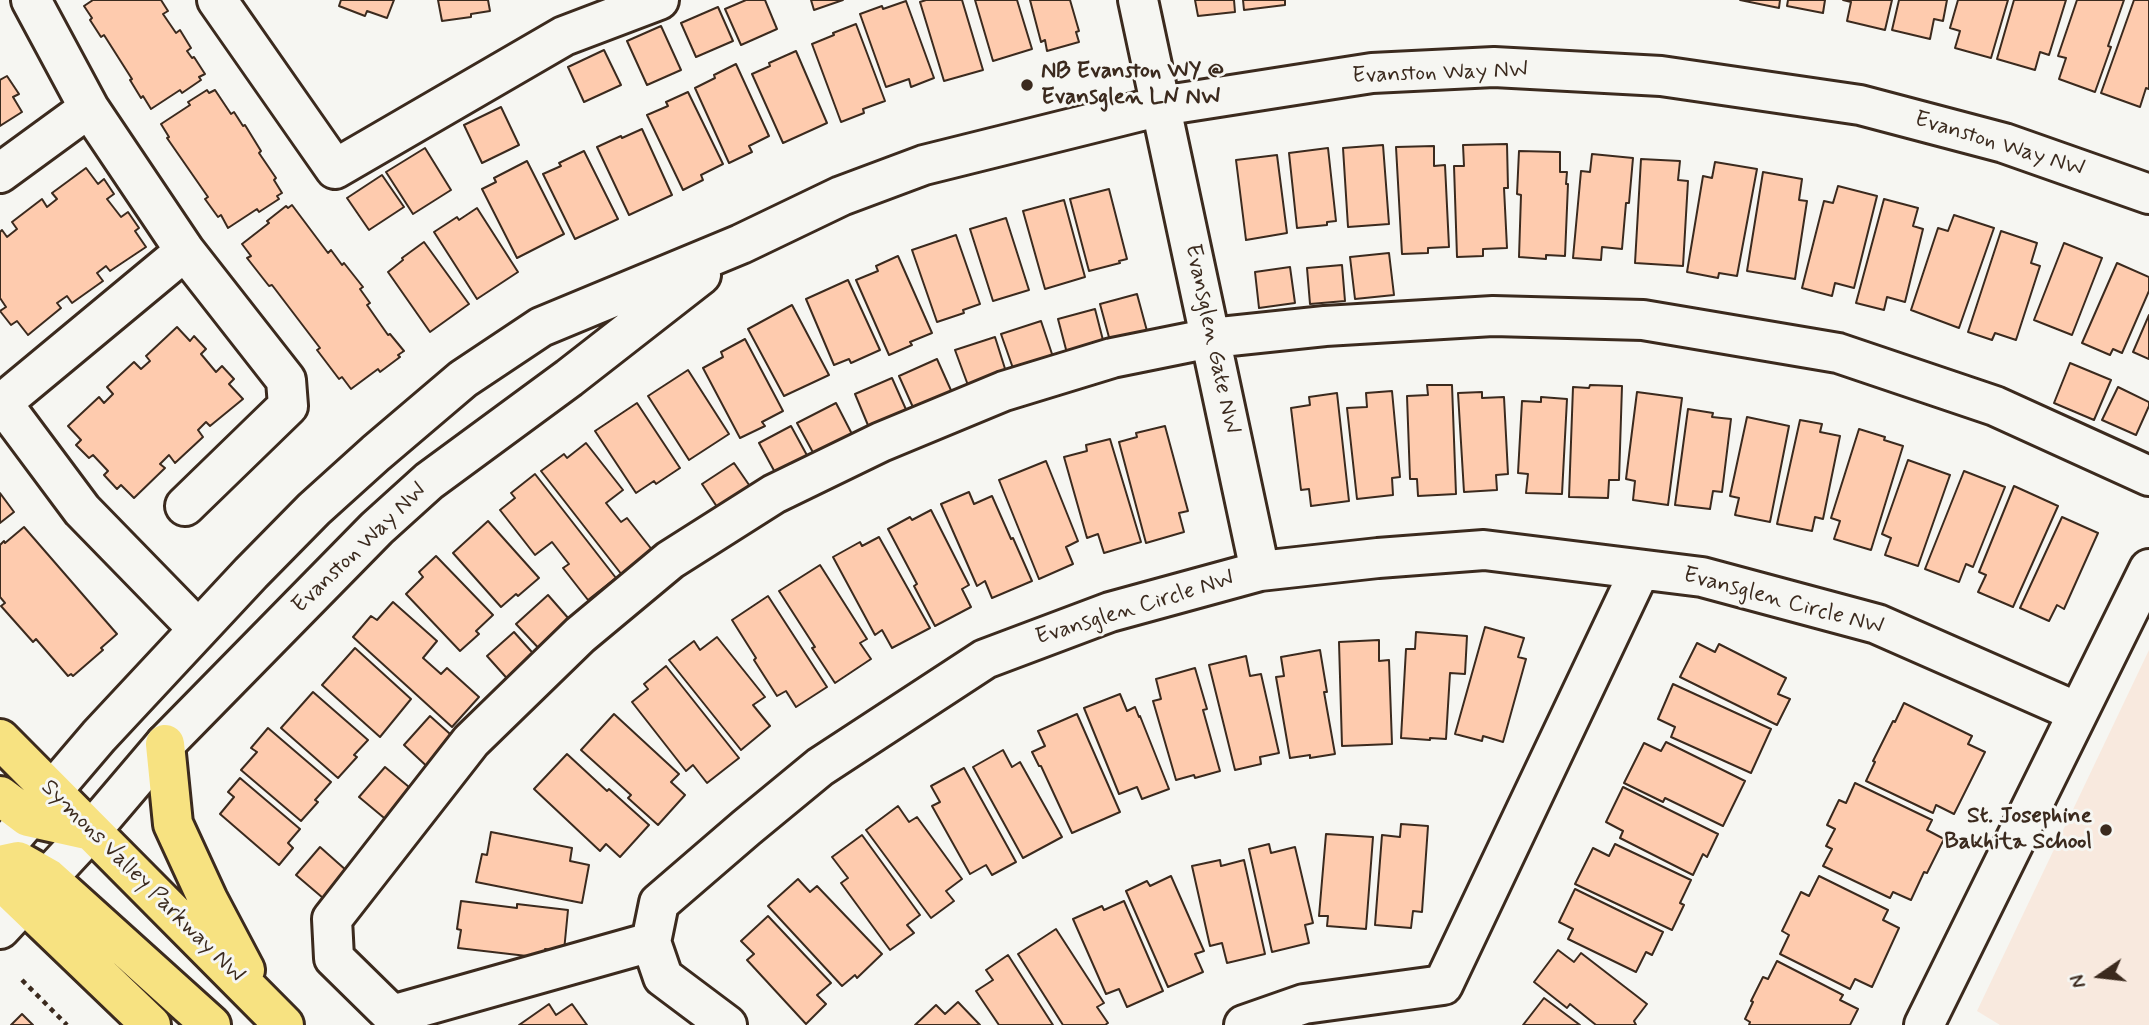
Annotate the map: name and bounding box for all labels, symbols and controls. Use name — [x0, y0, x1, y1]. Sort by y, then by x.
street label: Evanston Way NW — [1352, 57, 1528, 91]
place label: NB Evanston WY @ Evansglen LN NW — [1041, 58, 1224, 112]
marker: NB Evanston WY @ Evansglen LN NW — [1019, 77, 1035, 93]
street label: Evanston Way NW — [1911, 106, 2087, 184]
street label: Evansglen Gate NW — [1177, 242, 1245, 436]
street label: Evanston Way NW — [287, 478, 433, 620]
street label: Evansglen Circle NW — [1680, 562, 1886, 642]
street label: Evansglen Circle NW — [1033, 566, 1237, 652]
street label: Symons Valley Parkway NW — [34, 774, 250, 990]
place label: St. Josephine Bakhita School — [1944, 803, 2092, 857]
marker: St. Josephine Bakhita School — [2098, 822, 2114, 838]
north arrow — [2065, 941, 2135, 1011]
text: N — [2065, 972, 2093, 990]

